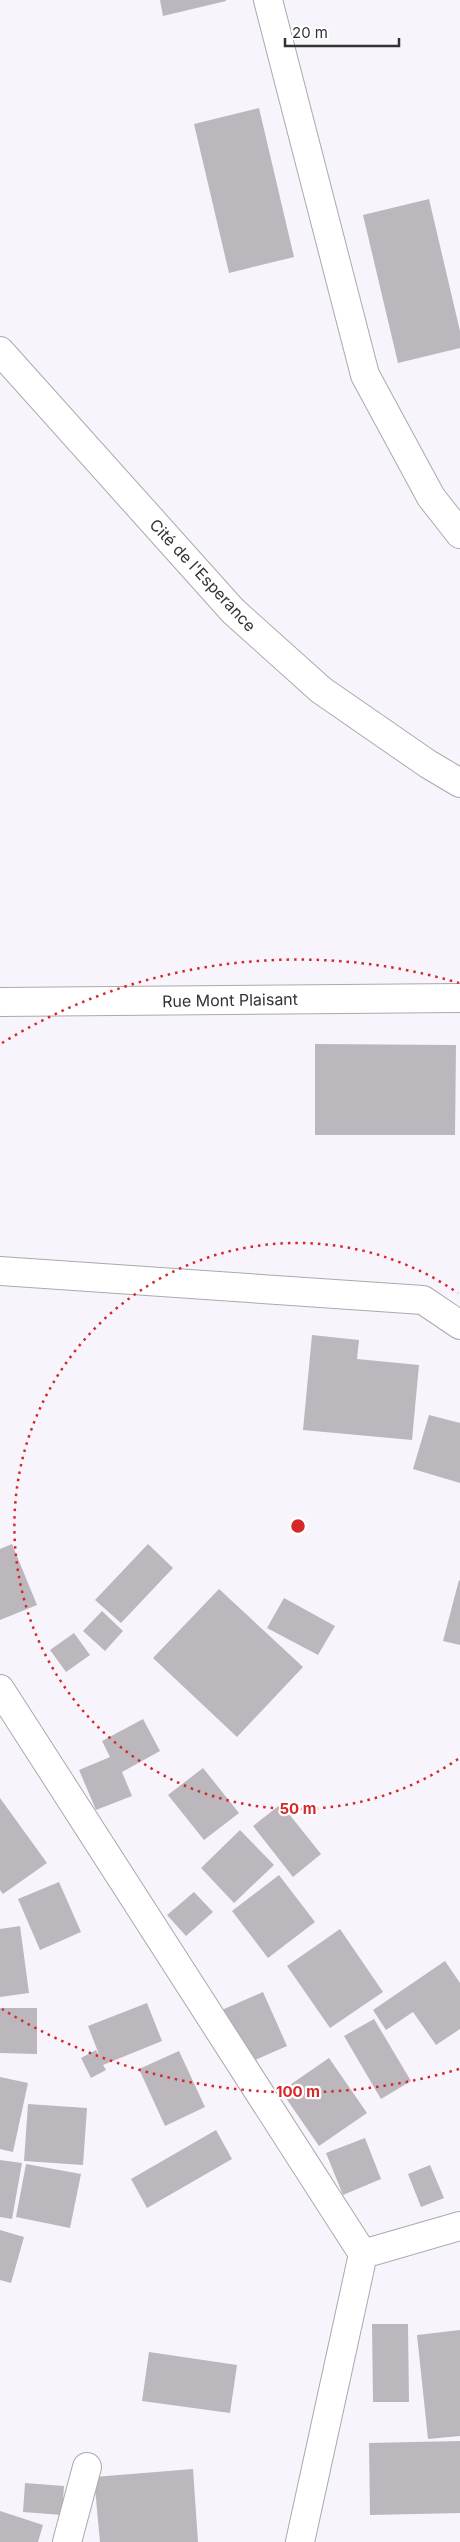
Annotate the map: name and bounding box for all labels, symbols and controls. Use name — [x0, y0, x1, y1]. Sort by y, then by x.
scale bar — [285, 15, 399, 47]
text: 20 m — [292, 23, 328, 42]
street label: Cité de l'Esperance — [146, 514, 260, 636]
street label: Rue Mont Plaisant — [162, 989, 298, 1011]
centre of rings — [289, 1517, 307, 1535]
text: 50 m — [280, 1799, 316, 1818]
text: 100 m — [276, 2082, 320, 2101]

